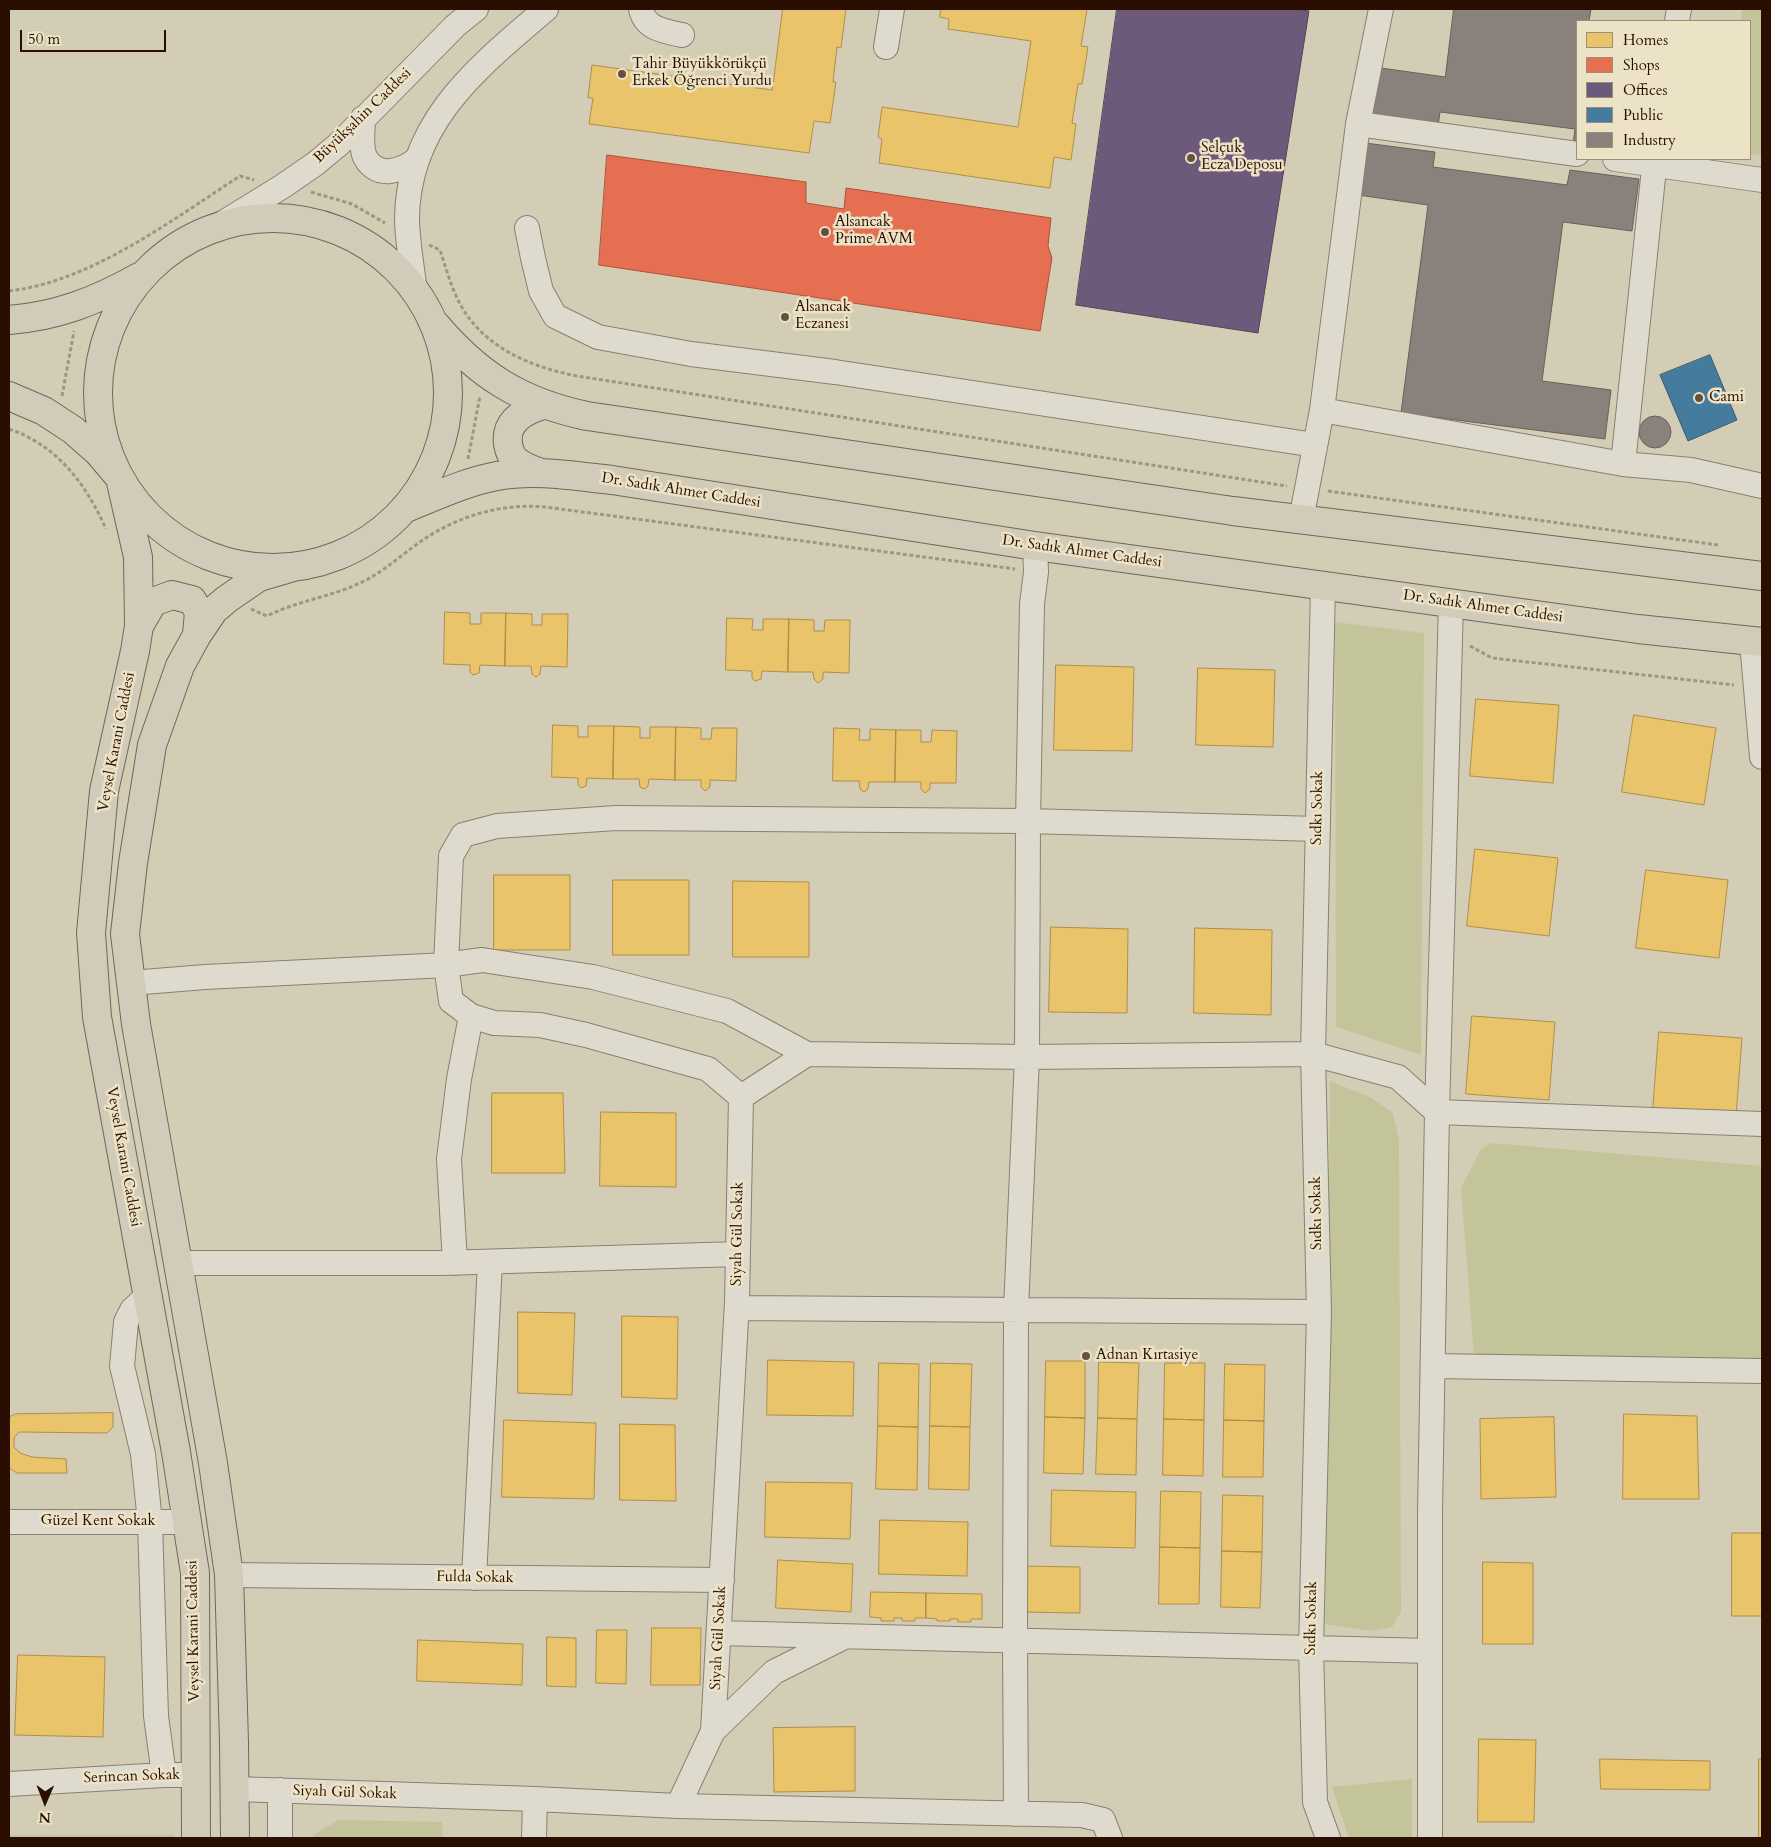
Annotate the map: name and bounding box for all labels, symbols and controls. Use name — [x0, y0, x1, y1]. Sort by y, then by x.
scale bar — [22, 20, 169, 52]
legend — [1576, 20, 1751, 160]
text: 50 m — [28, 29, 60, 49]
text: Homes — [1623, 30, 1668, 50]
text: Shops — [1623, 55, 1660, 75]
place label: Tahir Büyükkörükçü Erkek Öğrenci Yurdu — [632, 56, 772, 91]
street label: Büyükşahin Caddesi — [310, 65, 416, 167]
marker: Tahir Büyükkörükçü Erkek Öğrenci Yurdu — [616, 68, 628, 80]
text: Offices — [1623, 80, 1668, 100]
text: Public — [1623, 105, 1663, 125]
text: Industry — [1623, 130, 1676, 150]
place label: Selçuk Ecza Deposu — [1201, 140, 1283, 175]
marker: Selçuk Ecza Deposu — [1185, 152, 1197, 164]
place label: Alsancak Prime AVM — [835, 214, 913, 249]
marker: Alsancak Prime AVM — [819, 226, 831, 238]
place label: Alsancak Eczanesi — [795, 299, 851, 334]
marker: Alsancak Eczanesi — [779, 311, 791, 323]
place label: Cami — [1709, 389, 1744, 407]
marker: Cami — [1693, 392, 1705, 404]
street label: Dr. Sadık Ahmet Caddesi — [600, 470, 762, 512]
street label: Dr. Sadık Ahmet Caddesi — [1001, 532, 1163, 572]
street label: Dr. Sadık Ahmet Caddesi — [1402, 587, 1564, 627]
street label: Veysel Karani Caddesi — [95, 671, 139, 813]
street label: Sıdkı Sokak — [1308, 771, 1328, 845]
street label: Veysel Karani Caddesi — [102, 1086, 144, 1228]
street label: Sıdkı Sokak — [1307, 1176, 1327, 1250]
street label: Siyah Gül Sokak — [728, 1182, 748, 1286]
place label: Adnan Kırtasiye — [1096, 1347, 1198, 1365]
marker: Adnan Kırtasiye — [1080, 1350, 1092, 1362]
street label: Güzel Kent Sokak — [41, 1513, 155, 1531]
street label: Veysel Karani Caddesi — [184, 1560, 204, 1702]
street label: Fulda Sokak — [436, 1568, 514, 1588]
street label: Sıdkı Sokak — [1302, 1581, 1322, 1655]
street label: Siyah Gül Sokak — [707, 1585, 731, 1691]
street label: Serincan Sokak — [83, 1766, 181, 1788]
north arrow — [20, 1777, 70, 1827]
street label: Siyah Gül Sokak — [292, 1782, 398, 1804]
text: N — [38, 1808, 51, 1827]

